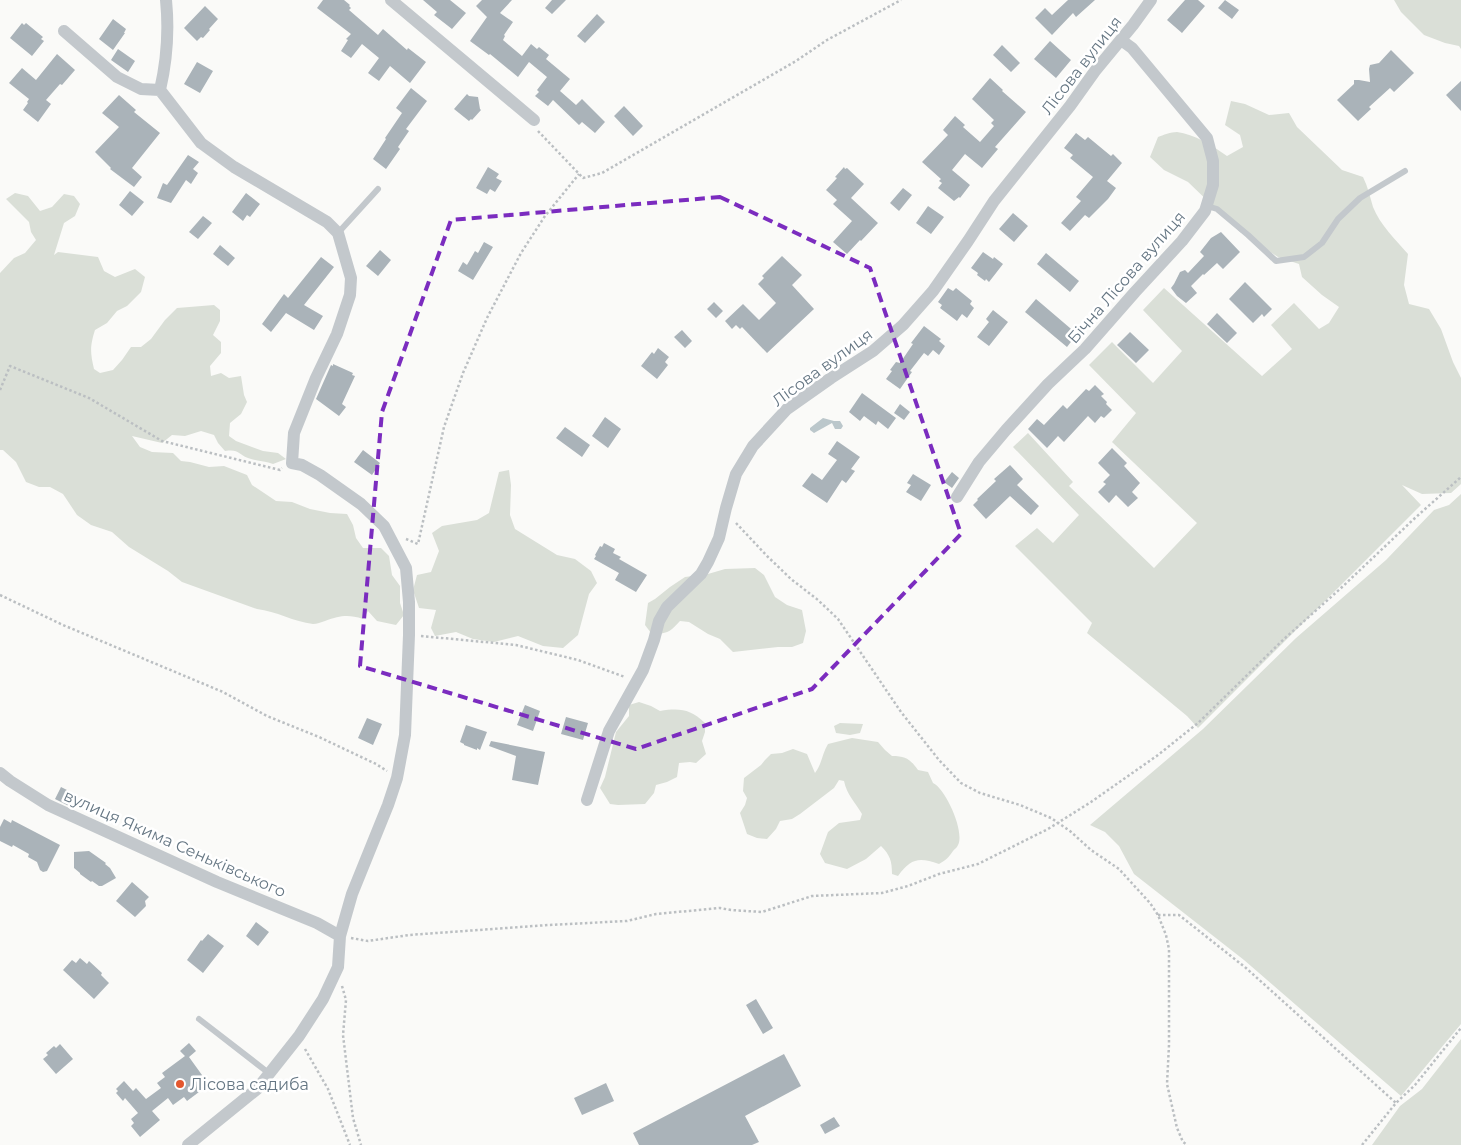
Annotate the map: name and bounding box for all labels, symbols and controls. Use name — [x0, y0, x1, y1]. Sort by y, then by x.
street label: Лісова вулиця — [1037, 12, 1126, 118]
street label: Бічна Лісова вулиця — [1064, 207, 1189, 347]
street label: Лісова вулиця — [768, 325, 876, 410]
street label: вулиця Якима Сеньківського — [61, 786, 289, 901]
place label: Лісова садиба — [190, 1075, 309, 1094]
marker: Лісова садиба — [174, 1078, 186, 1090]

